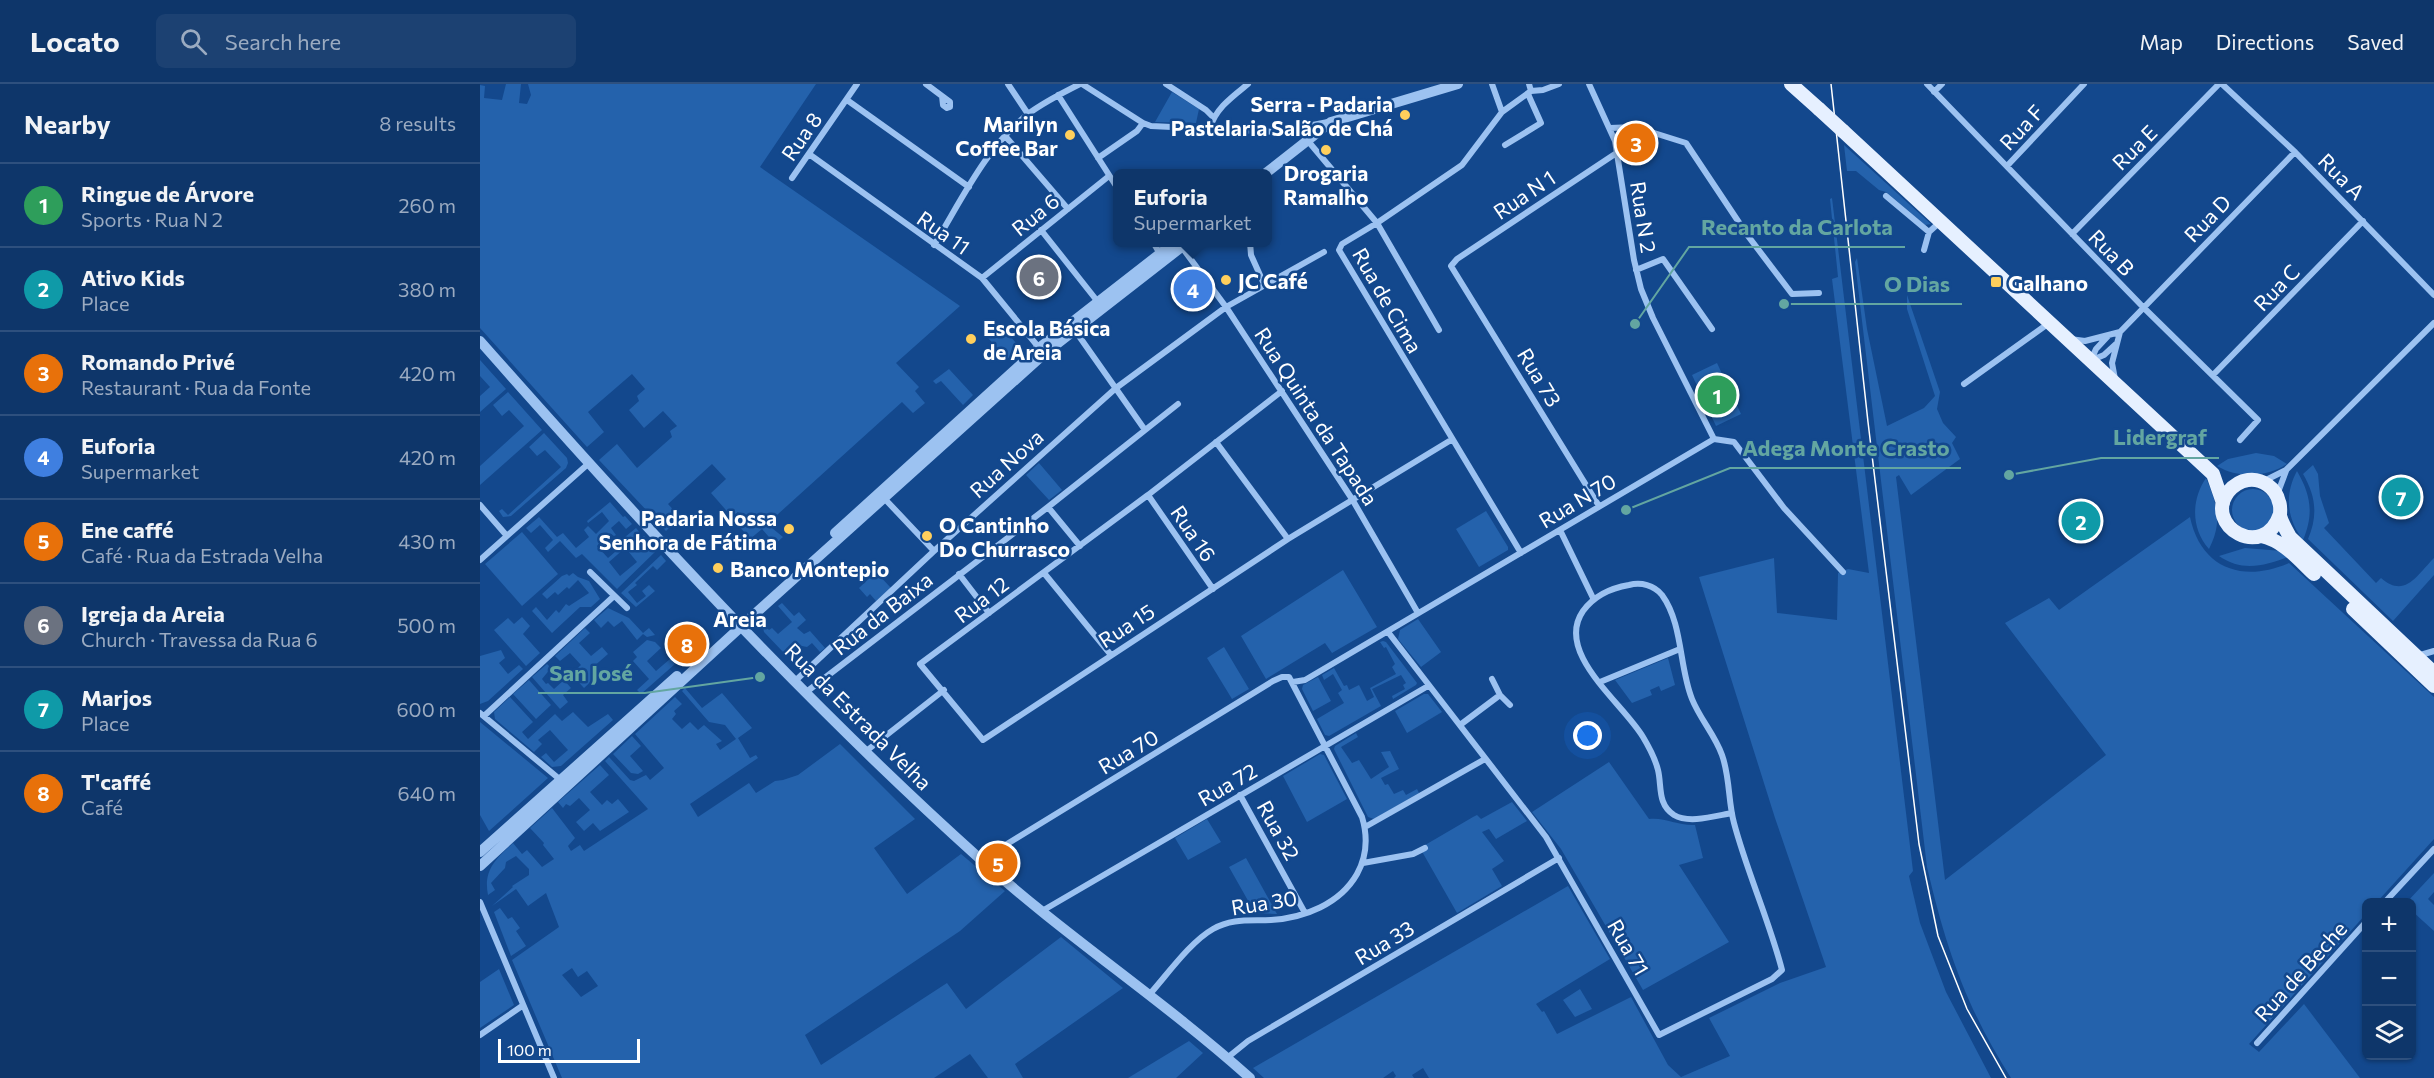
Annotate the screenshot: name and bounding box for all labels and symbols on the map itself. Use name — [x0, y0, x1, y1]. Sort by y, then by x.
place label: Serra - Padaria Pastelaria Salão de Chá — [1171, 91, 1393, 140]
street label: Rua F — [1994, 99, 2048, 155]
street label: Rua 8 — [775, 107, 827, 165]
marker: Serra - Padaria Pastelaria Salão de Chá — [1398, 108, 1412, 122]
place label: Marilyn Coffee Bar — [955, 111, 1058, 160]
street label: Rua E — [2106, 119, 2162, 175]
pin: 3 — [1616, 120, 1656, 166]
marker: Marilyn Coffee Bar — [1063, 128, 1077, 142]
marker: Drogaria Ramalho — [1319, 143, 1333, 157]
street label: Rua A — [2314, 148, 2370, 204]
place label: Drogaria Ramalho — [1283, 160, 1369, 209]
street label: Rua N 1 — [1488, 164, 1560, 224]
street label: Rua N 2 — [1626, 179, 1662, 255]
street label: Rua 6 — [1006, 187, 1064, 241]
street label: Rua D — [2179, 189, 2235, 247]
street label: Rua 11 — [913, 205, 975, 259]
callout: Recanto da Carlota — [1689, 207, 1905, 247]
text: Recanto da Carlota — [1701, 213, 1893, 240]
street label: Rua B — [2084, 224, 2140, 280]
street label: Rua de Cima — [1348, 243, 1428, 357]
pin: 6 — [1020, 254, 1058, 300]
street label: Rua C — [2248, 259, 2304, 315]
callout: O Dias — [1872, 264, 1962, 304]
pin: 4 — [1174, 266, 1212, 312]
place label: JC Café — [1238, 268, 1308, 293]
text: O Dias — [1884, 270, 1950, 297]
place label: Galhano — [2008, 270, 2088, 295]
marker: JC Café — [1219, 273, 1233, 287]
marker: Galhano — [1989, 275, 2003, 289]
place label: Escola Básica de Areia — [983, 315, 1110, 364]
street label: Rua Quinta da Tapada — [1250, 322, 1384, 510]
marker: Escola Básica de Areia — [964, 332, 978, 346]
street label: Rua 73 — [1513, 343, 1567, 411]
pin: 1 — [1698, 372, 1736, 418]
callout: Lidergraf — [2101, 418, 2219, 458]
text: Lidergraf — [2113, 423, 2208, 450]
street label: Rua Nova — [964, 424, 1048, 502]
callout: Adega Monte Crasto — [1730, 428, 1961, 468]
text: Adega Monte Crasto — [1742, 434, 1950, 461]
street label: Rua N 70 — [1534, 467, 1620, 533]
pin: 7 — [2382, 474, 2420, 520]
pin: 2 — [2062, 498, 2100, 544]
street label: Rua 16 — [1166, 500, 1222, 566]
place label: Padaria Nossa Senhora de Fátima — [599, 505, 777, 554]
place label: O Cantinho Do Churrasco — [939, 512, 1070, 561]
marker: Padaria Nossa Senhora de Fátima — [782, 522, 796, 536]
marker: O Cantinho Do Churrasco — [920, 529, 934, 543]
place label: Banco Montepio — [730, 556, 889, 581]
marker: Banco Montepio — [711, 561, 725, 575]
street label: Rua da Baixa — [827, 566, 937, 660]
street label: Rua 12 — [949, 571, 1013, 627]
street label: Rua 15 — [1093, 598, 1159, 652]
district label: Areia — [713, 605, 767, 632]
pin: 8 — [668, 622, 706, 666]
street label: Rua da Estrada Velha — [781, 638, 937, 794]
callout: San José — [538, 653, 645, 693]
text: San José — [549, 659, 633, 686]
your location — [1573, 721, 1602, 750]
street label: Rua 70 — [1094, 723, 1162, 779]
street label: Rua 72 — [1193, 757, 1261, 811]
street label: Rua 32 — [1252, 796, 1306, 864]
pin: 5 — [978, 840, 1018, 886]
street label: Rua 30 — [1229, 884, 1299, 920]
street label: Rua 71 — [1603, 914, 1655, 980]
street label: Rua 33 — [1350, 915, 1418, 969]
street label: Rua de Beche — [2249, 916, 2351, 1026]
scale bar — [498, 1036, 640, 1064]

